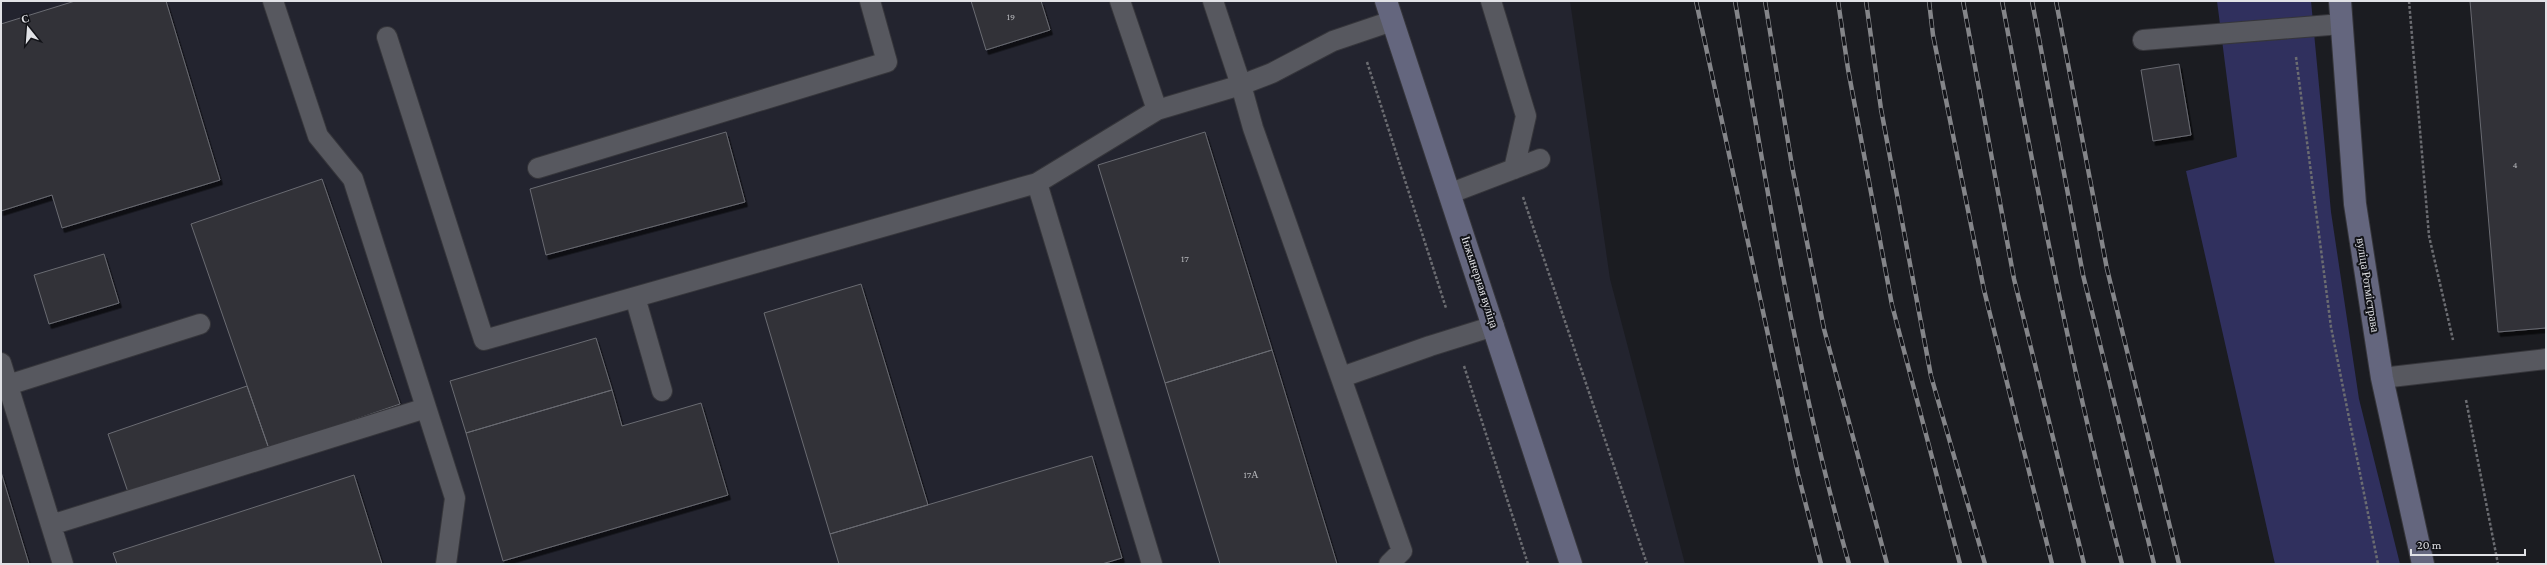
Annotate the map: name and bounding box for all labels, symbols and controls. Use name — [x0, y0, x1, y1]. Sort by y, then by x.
north arrow — [8, 8, 48, 48]
house number: 19 — [1007, 11, 1015, 22]
text: С — [20, 12, 31, 25]
house number: 4 — [2512, 159, 2518, 170]
street label: Інжынерная вуліца — [1459, 234, 1502, 330]
street label: вуліца Ротмістрава — [2354, 237, 2382, 334]
house number: 17 — [1181, 253, 1189, 264]
house number: 17А — [1243, 469, 1259, 480]
scale bar — [2411, 531, 2525, 557]
text: 20 m — [2417, 538, 2442, 552]

